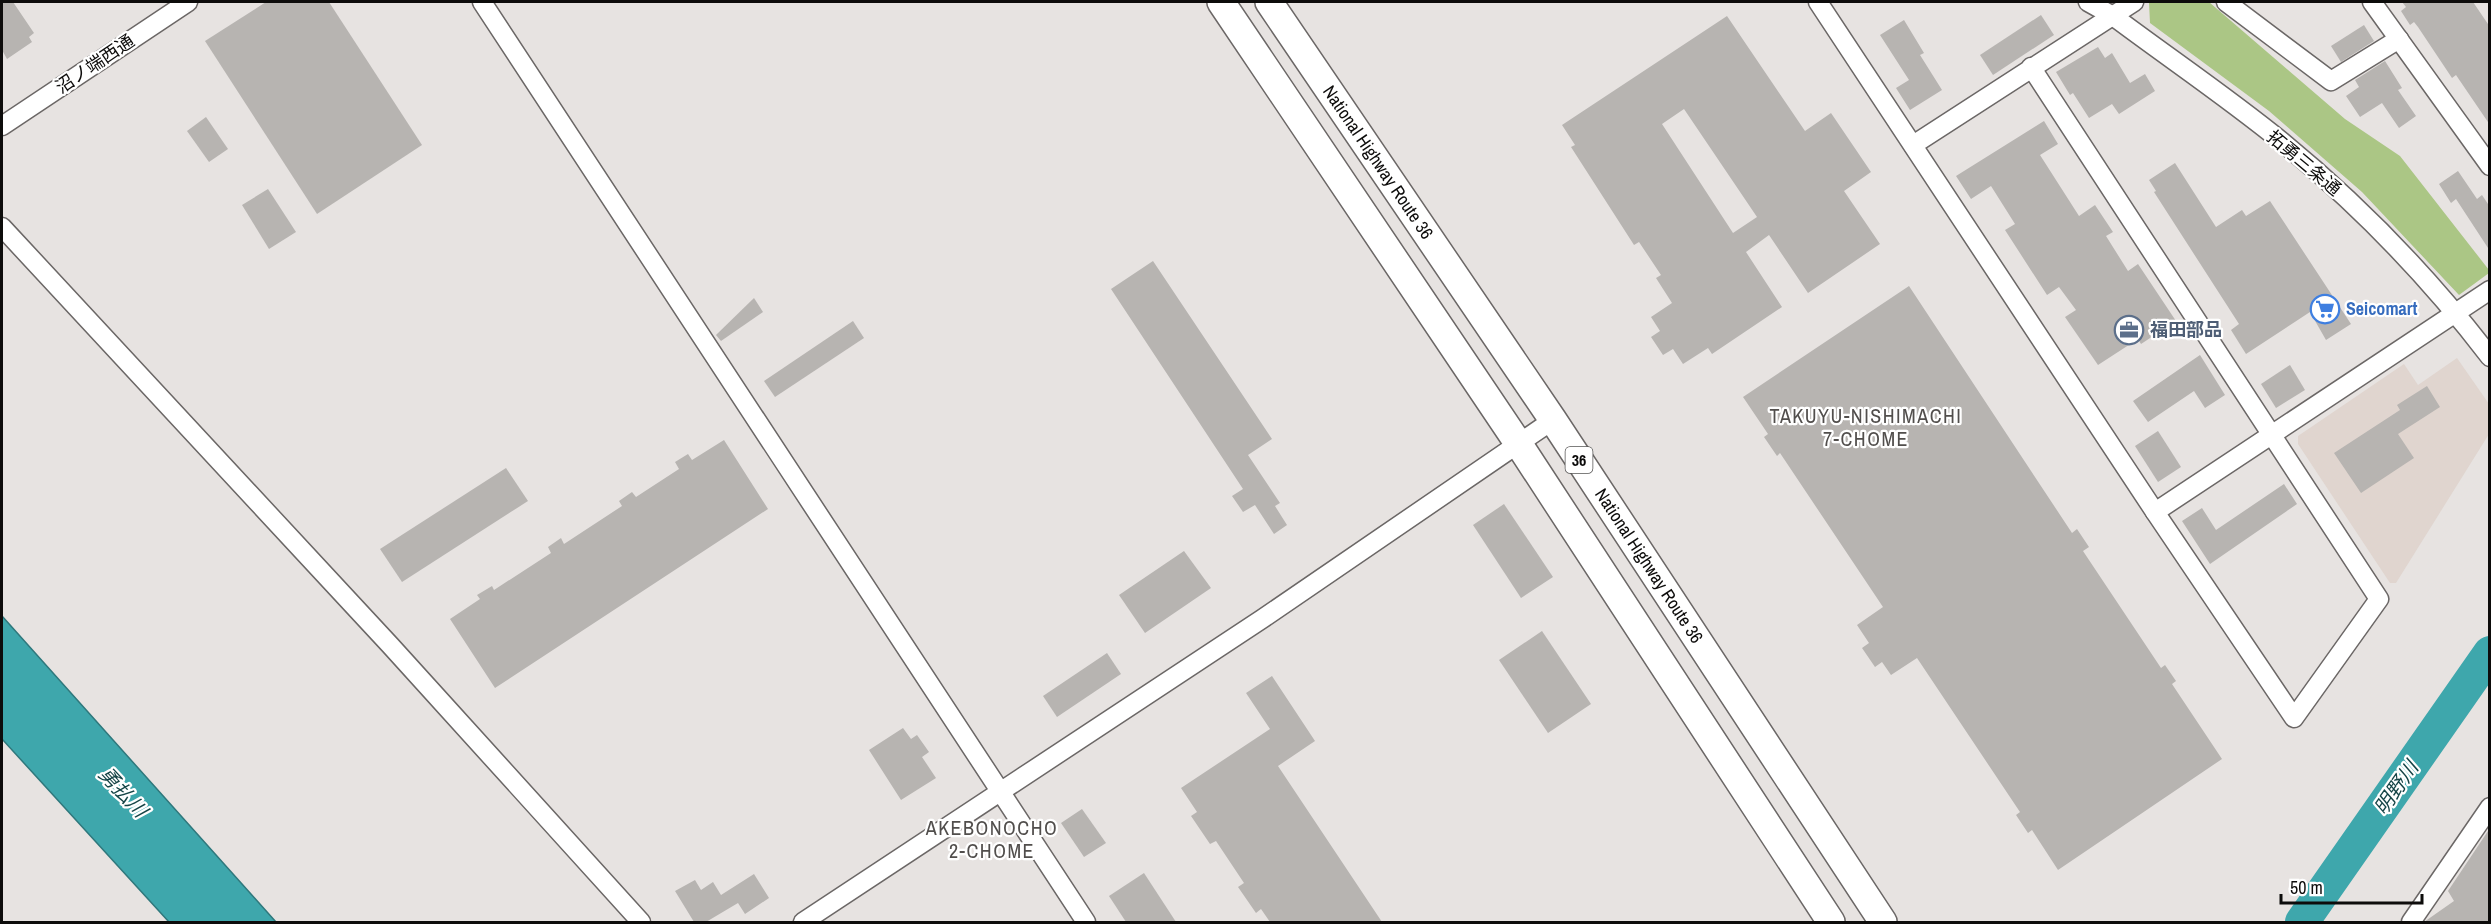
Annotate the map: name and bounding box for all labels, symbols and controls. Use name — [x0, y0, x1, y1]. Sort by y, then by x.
street label: 沼ノ端西通 — [50, 28, 139, 99]
street label: National Highway Route 36 — [1317, 80, 1440, 244]
street label: 拓勇三条通 — [2262, 124, 2347, 201]
supermarket icon: Seicomart — [2309, 293, 2341, 325]
place label: Seicomart — [2346, 296, 2417, 321]
office icon: 福田部品 — [2113, 314, 2145, 346]
place label: 福田部品 — [2150, 317, 2222, 342]
district label: TAKUYU-NISHIMACHI 7-CHOME — [1770, 402, 1962, 452]
road number: 36 — [1566, 447, 1592, 473]
street label: National Highway Route 36 — [1589, 483, 1709, 648]
water label: 明野川 — [2367, 754, 2425, 820]
water label: 勇払川 — [93, 761, 155, 824]
district label: AKEBONOCHO 2-CHOME — [925, 814, 1058, 864]
scale bar — [2281, 867, 2422, 905]
text: 50 m — [2290, 875, 2323, 900]

